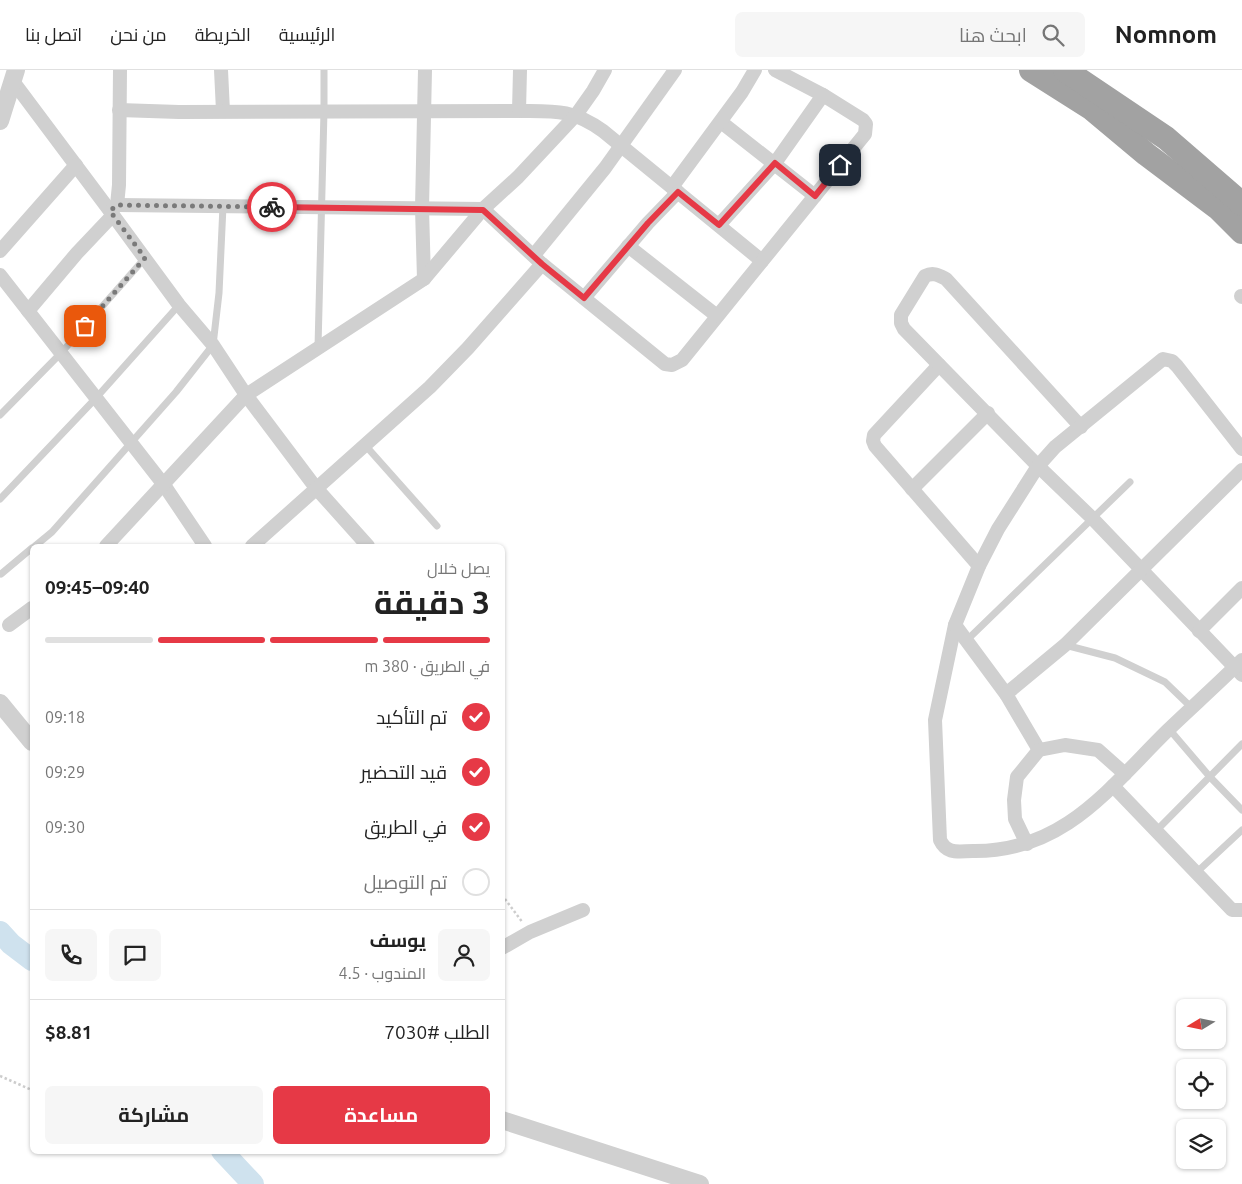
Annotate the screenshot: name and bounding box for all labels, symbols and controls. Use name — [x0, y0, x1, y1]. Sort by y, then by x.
search box — [735, 12, 1085, 57]
icon: search — [1039, 21, 1067, 49]
text: Nomnom — [1115, 21, 1217, 48]
text: اتصل بنا — [25, 24, 82, 44]
text: من نحن — [110, 24, 167, 44]
text: الخريطة — [195, 24, 251, 44]
text: الرئيسية — [279, 24, 335, 44]
text: ابحث هنا — [959, 24, 1027, 46]
pin — [819, 144, 861, 186]
icon: home — [826, 151, 854, 179]
courier — [247, 182, 297, 232]
icon: bike — [258, 193, 286, 221]
pin — [64, 305, 106, 347]
icon: bag — [71, 312, 99, 340]
text: يصل خلال — [427, 559, 490, 577]
text: 09:40–09:45 — [45, 576, 150, 598]
text: 3 دقيقة — [374, 584, 490, 620]
text: في الطريق · 380 m — [364, 657, 490, 675]
icon: check — [462, 703, 490, 731]
text: تم التأكيد — [376, 706, 447, 728]
text: 09:18 — [45, 708, 85, 726]
icon: check — [462, 758, 490, 786]
text: قيد التحضير — [360, 761, 447, 783]
text: 09:29 — [45, 763, 85, 781]
icon: check — [462, 813, 490, 841]
text: في الطريق — [364, 816, 447, 838]
text: 09:30 — [45, 818, 85, 836]
text: تم التوصيل — [364, 871, 447, 893]
button: phone — [45, 929, 97, 981]
button: chat — [109, 929, 161, 981]
text: يوسف — [370, 929, 426, 951]
button: person — [438, 929, 490, 981]
text: المندوب · 4.5 — [339, 964, 426, 982]
north arrow — [1176, 999, 1226, 1049]
map controls — [1176, 999, 1226, 1169]
text: $8.81 — [45, 1021, 93, 1043]
text: الطلب #7030 — [384, 1021, 490, 1043]
button: locate — [1176, 1059, 1226, 1109]
button: مشاركة — [45, 1086, 263, 1144]
button: مساعدة — [273, 1086, 490, 1144]
button: layers — [1176, 1119, 1226, 1169]

